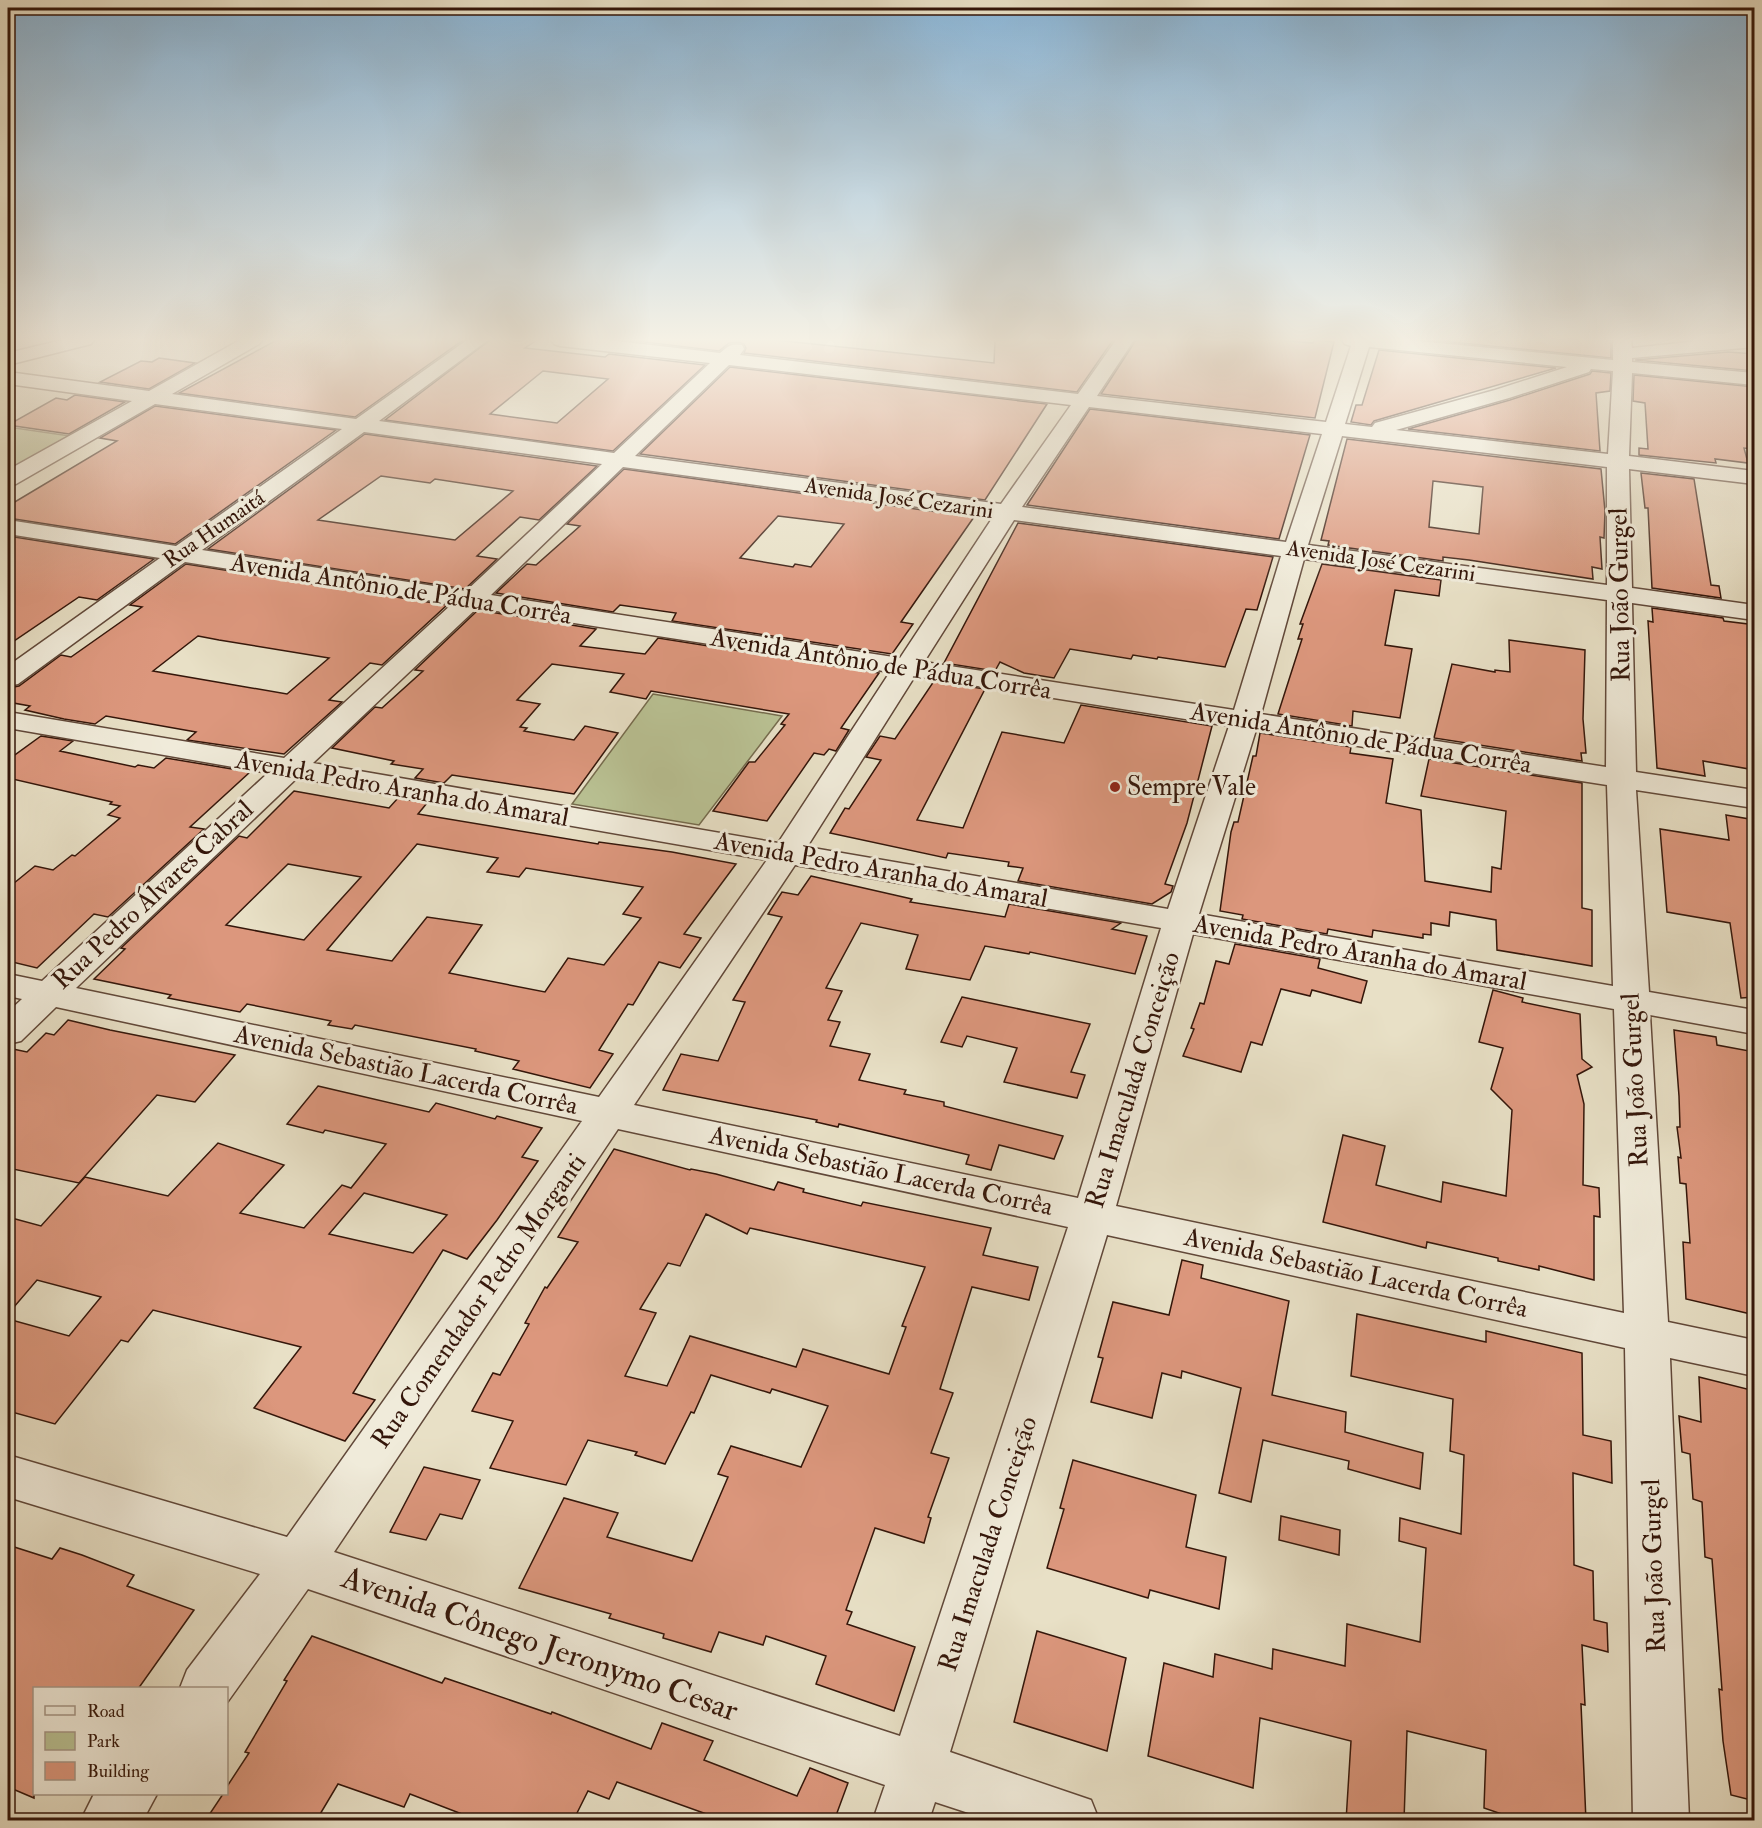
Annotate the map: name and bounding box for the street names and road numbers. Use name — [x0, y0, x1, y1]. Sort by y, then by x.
street label: Avenida José Cezarini — [802, 471, 995, 525]
street label: Rua Humaitá — [158, 483, 271, 574]
street label: Rua João Gurgel — [1602, 507, 1638, 682]
street label: Avenida José Cezarini — [1284, 534, 1477, 588]
street label: Avenida Antônio de Pádua Corrêa — [227, 546, 574, 632]
street label: Avenida Antônio de Pádua Corrêa — [707, 621, 1054, 707]
street label: Avenida Antônio de Pádua Corrêa — [1187, 695, 1534, 781]
street label: Avenida Pedro Aranha do Amaral — [232, 744, 572, 834]
street label: Rua Pedro Álvares Cabral — [45, 792, 260, 996]
street label: Avenida Pedro Aranha do Amaral — [711, 825, 1051, 915]
street label: Avenida Pedro Aranha do Amaral — [1190, 908, 1530, 998]
street label: Rua Imaculada Conceição — [1079, 948, 1187, 1212]
street label: Rua João Gurgel — [1614, 992, 1656, 1168]
street label: Avenida Sebastião Lacerda Corrêa — [230, 1018, 581, 1122]
street label: Avenida Sebastião Lacerda Corrêa — [705, 1119, 1056, 1223]
street label: Rua Comendador Pedro Morganti — [365, 1147, 593, 1455]
street label: Avenida Sebastião Lacerda Corrêa — [1180, 1221, 1531, 1325]
street label: Rua Imaculada Conceição — [932, 1412, 1044, 1676]
street label: Rua João Gurgel — [1635, 1478, 1673, 1654]
street label: Avenida Cônego Jeronymo Cesar — [336, 1557, 743, 1731]

